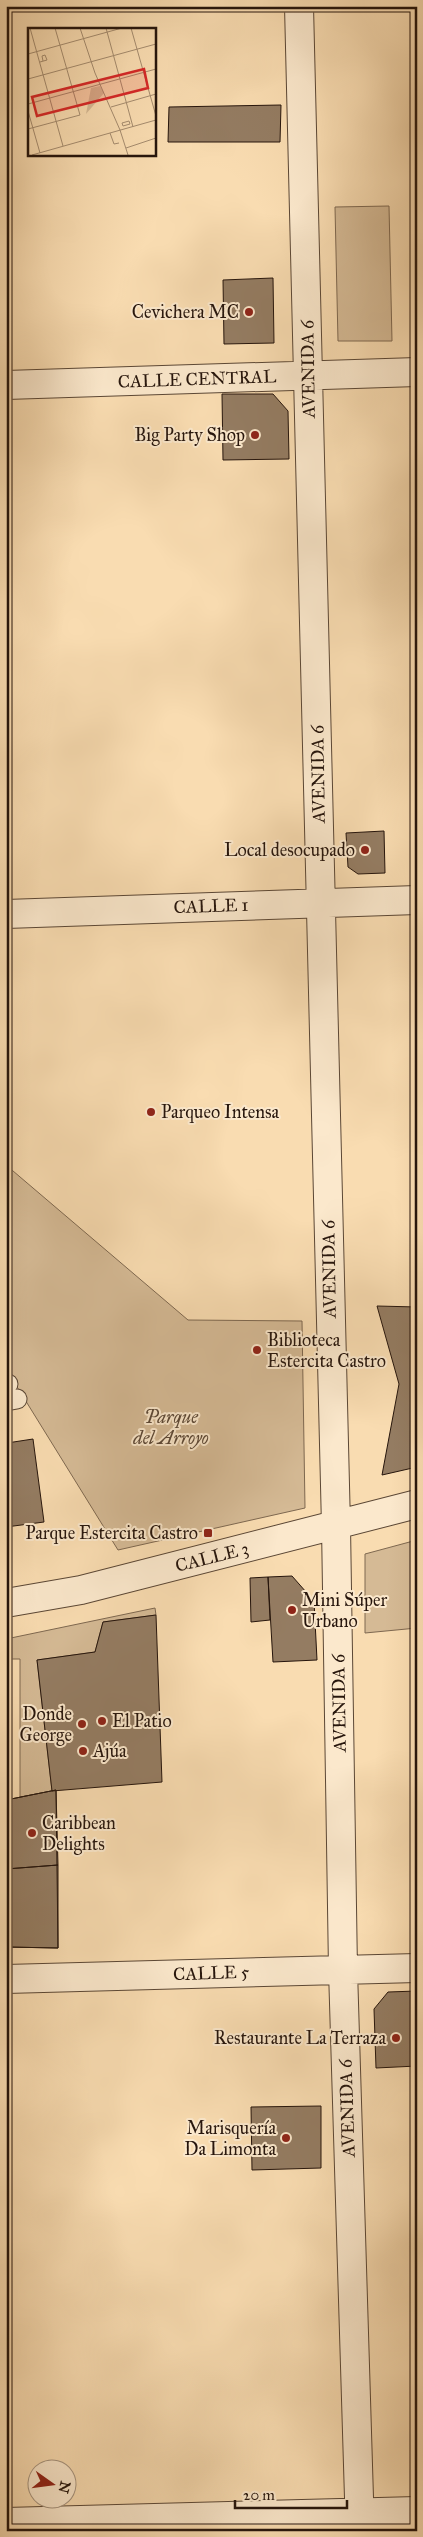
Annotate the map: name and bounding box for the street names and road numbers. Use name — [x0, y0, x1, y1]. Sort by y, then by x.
street label: AVENIDA 6 — [296, 319, 320, 419]
street label: CALLE CENTRAL — [117, 365, 277, 393]
street label: AVENIDA 6 — [306, 724, 330, 824]
street label: CALLE 1 — [173, 894, 249, 918]
street label: AVENIDA 6 — [317, 1219, 341, 1319]
street label: CALLE 3 — [173, 1537, 251, 1577]
street label: AVENIDA 6 — [327, 1653, 351, 1753]
street label: CALLE 5 — [173, 1961, 250, 1985]
street label: AVENIDA 6 — [334, 2058, 360, 2158]

